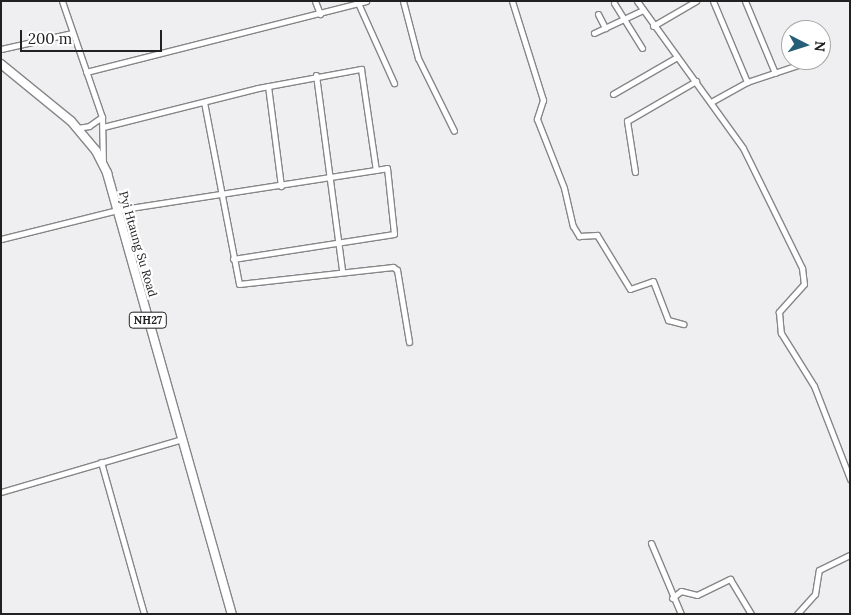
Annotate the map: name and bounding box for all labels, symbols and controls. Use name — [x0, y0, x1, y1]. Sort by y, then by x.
scale bar — [22, 20, 165, 52]
north arrow — [781, 20, 831, 70]
text: 200 m — [28, 29, 72, 48]
text: N — [811, 40, 829, 52]
street label: Pyi Htaung Su Road — [116, 189, 160, 299]
road number: NH27 — [128, 312, 168, 328]

